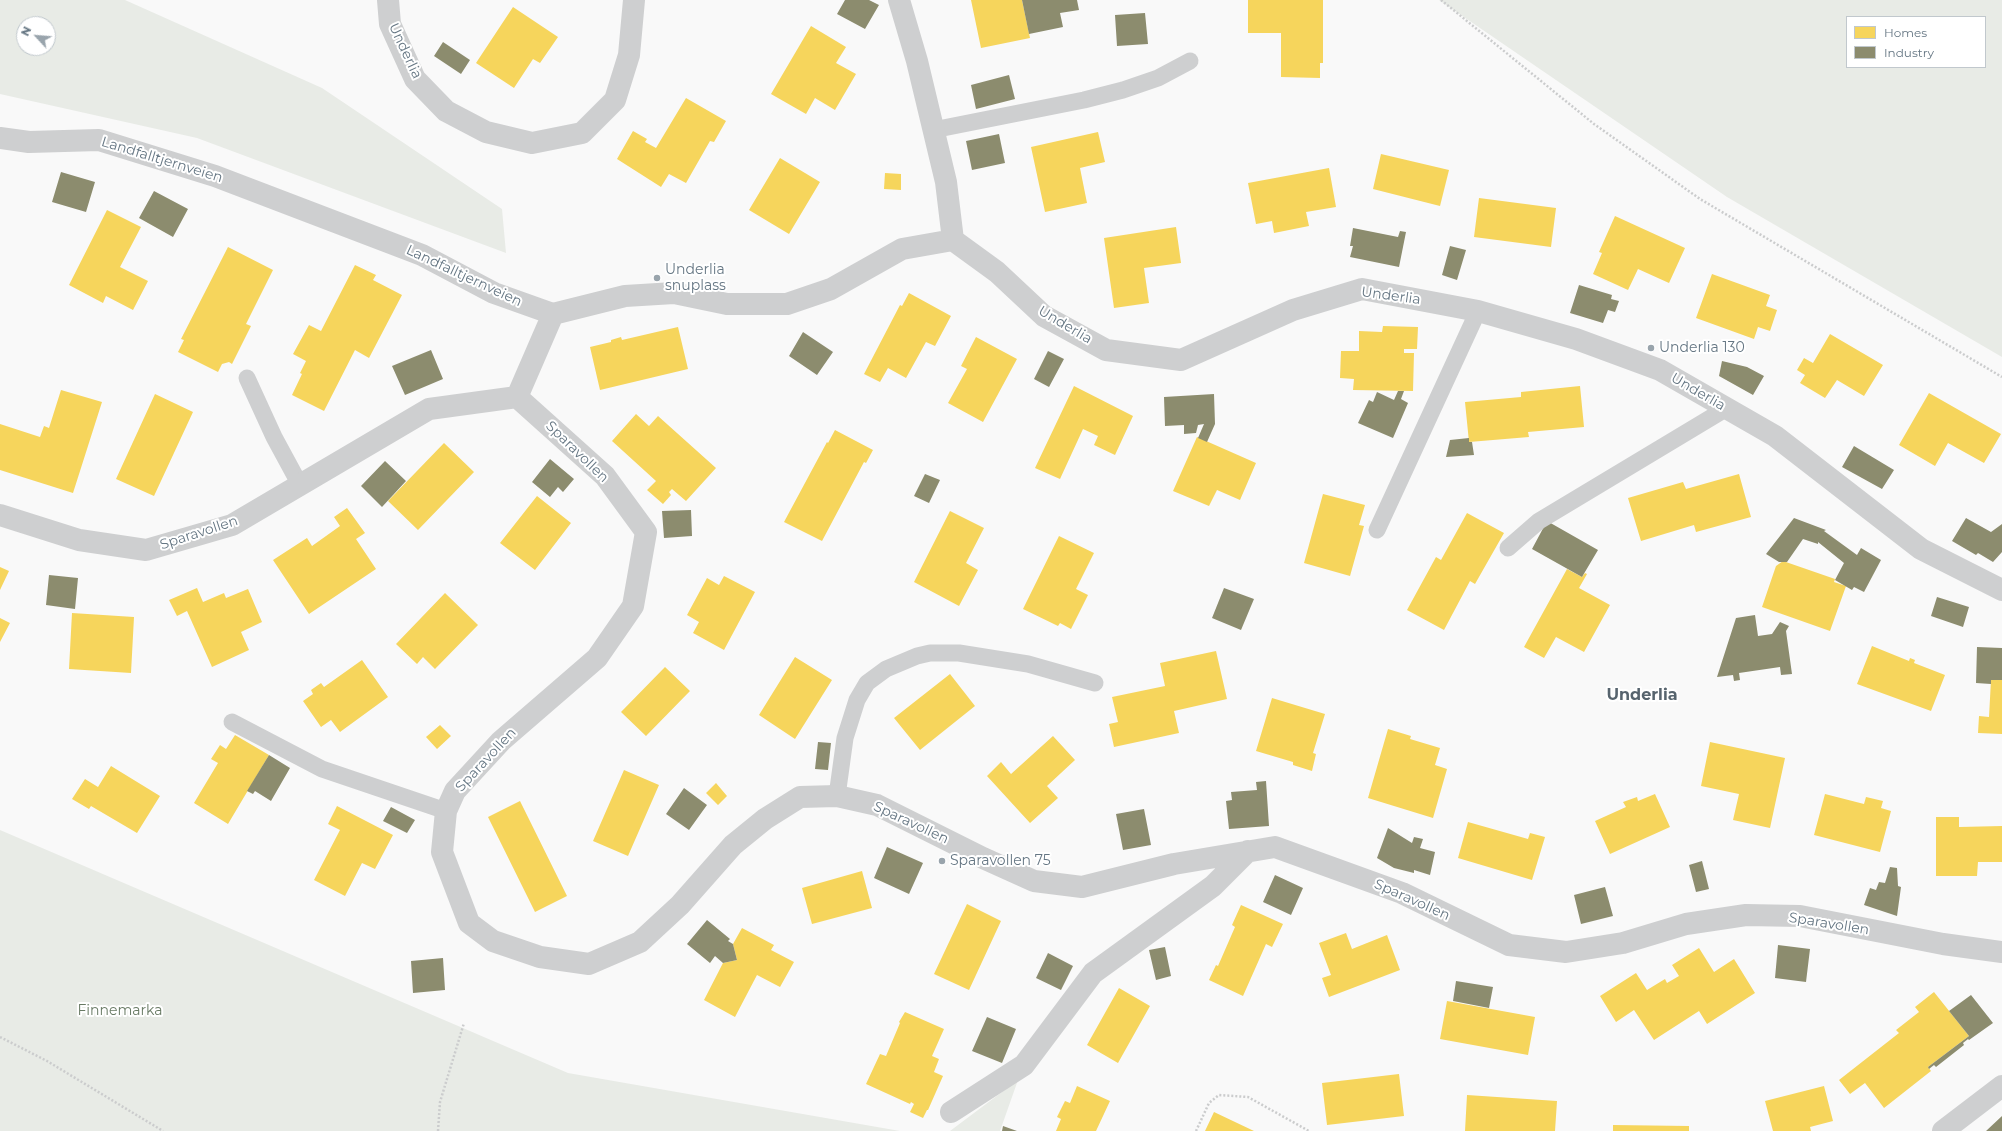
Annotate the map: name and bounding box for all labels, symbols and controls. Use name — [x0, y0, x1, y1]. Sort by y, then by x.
north arrow — [16, 16, 56, 56]
legend — [1846, 16, 1986, 68]
street label: Underlia — [385, 20, 425, 82]
text: N — [18, 24, 34, 38]
text: Homes — [1884, 25, 1927, 40]
text: Industry — [1884, 45, 1934, 60]
street label: Landfalltjernveien — [99, 134, 225, 186]
street label: Landfalltjernveien — [403, 242, 525, 310]
place label: Underlia snuplass — [665, 262, 726, 294]
marker: Underlia snuplass — [652, 273, 662, 283]
street label: Underlia — [1360, 284, 1422, 308]
street label: Underlia — [1035, 302, 1095, 348]
place label: Underlia 130 — [1659, 340, 1745, 356]
marker: Underlia 130 — [1646, 343, 1656, 353]
street label: Underlia — [1668, 370, 1728, 414]
street label: Sparavollen — [542, 418, 612, 486]
street label: Sparavollen — [158, 512, 240, 554]
district label: Underlia — [1606, 685, 1678, 705]
street label: Sparavollen — [452, 725, 520, 795]
street label: Sparavollen — [871, 798, 951, 848]
place label: Sparavollen 75 — [950, 853, 1051, 869]
marker: Sparavollen 75 — [937, 856, 947, 866]
street label: Sparavollen — [1372, 876, 1452, 924]
street label: Sparavollen — [1788, 909, 1870, 939]
park label: Finnemarka — [77, 1003, 163, 1019]

